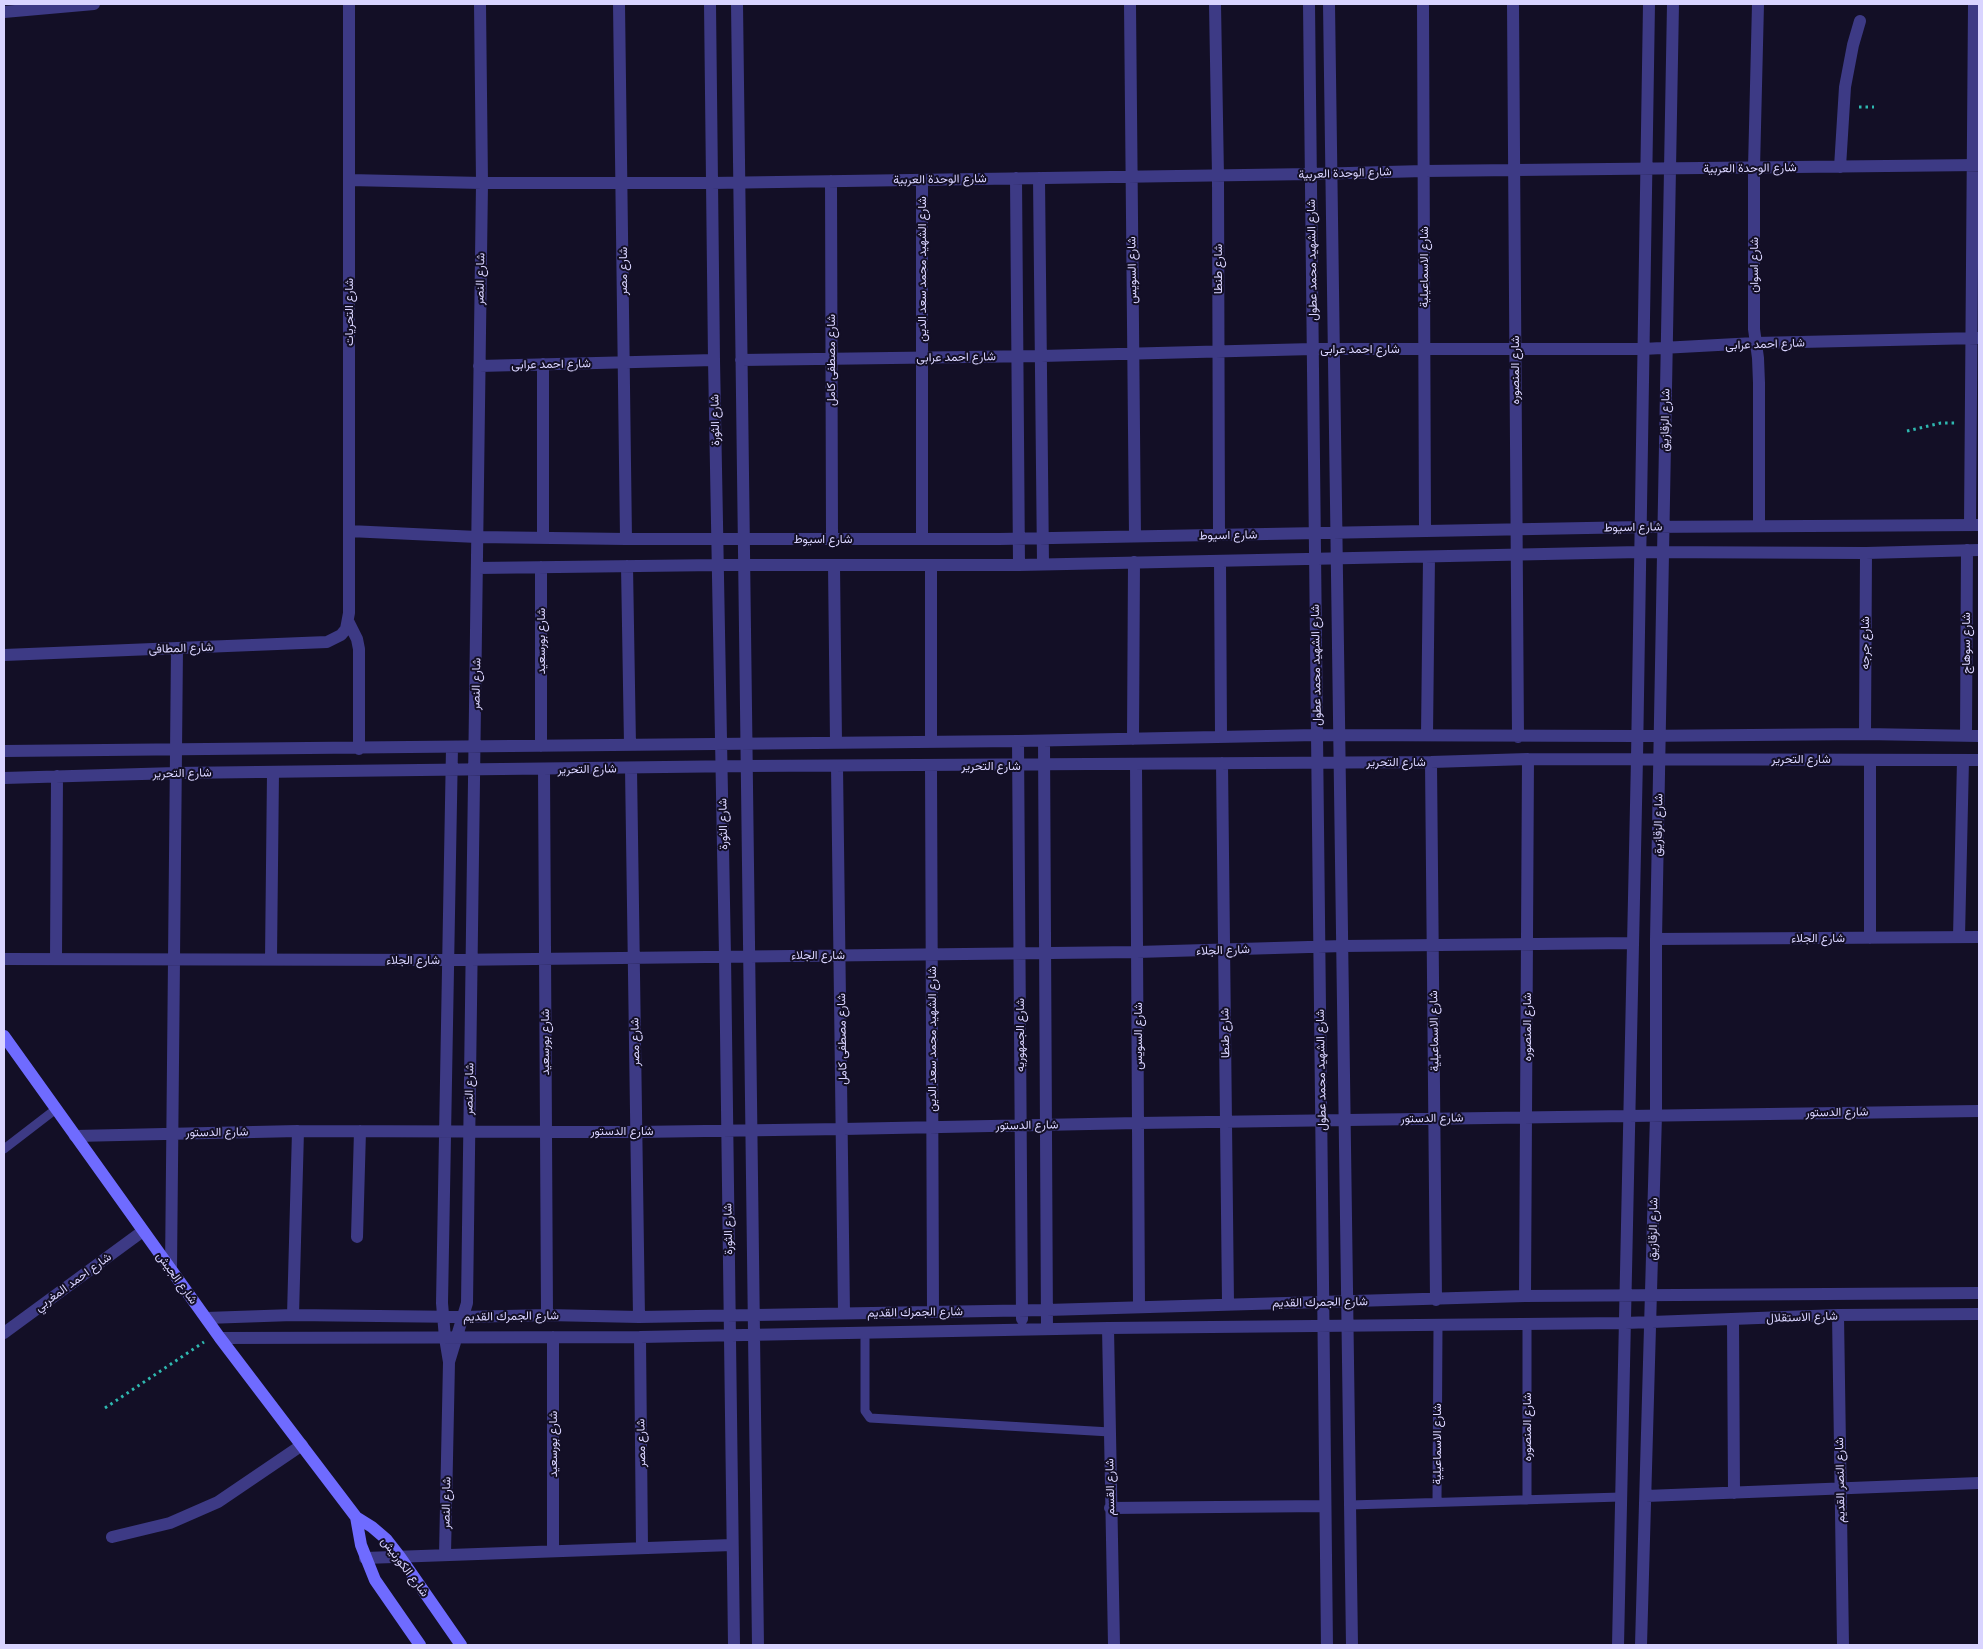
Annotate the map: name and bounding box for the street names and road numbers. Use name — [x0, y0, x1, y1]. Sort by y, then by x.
street label: شارع الوحدة العربية — [1703, 160, 1797, 176]
street label: شارع الوحدة العربية — [1298, 164, 1392, 182]
street label: شارع الوحدة العربية — [893, 171, 987, 187]
street label: شارع الشهيد محمد سعد الدين — [915, 196, 929, 342]
street label: شارع الشهيد محمد عطول — [1304, 199, 1320, 321]
street label: شارع الاسماعيلية — [1417, 226, 1431, 308]
street label: شارع السويس — [1124, 236, 1140, 304]
street label: شارع اسوان — [1747, 237, 1761, 293]
street label: شارع طنطا — [1211, 244, 1225, 294]
street label: شارع مصر — [616, 247, 630, 295]
street label: شارع النصر — [472, 253, 488, 305]
street label: شارع التحريات — [342, 278, 356, 346]
street label: شارع مصطفى كامل — [824, 314, 838, 406]
street label: شارع احمد عرابى — [1725, 335, 1805, 353]
street label: شارع المنصوره — [1508, 336, 1522, 404]
street label: شارع احمد عرابى — [1320, 342, 1400, 356]
street label: شارع احمد عرابى — [916, 349, 996, 365]
street label: شارع احمد عرابى — [511, 356, 591, 372]
street label: شارع الزقازيق — [1657, 388, 1673, 452]
street label: شارع الثورة — [707, 394, 723, 446]
street label: شارع اسيوط — [1604, 519, 1662, 535]
street label: شارع اسيوط — [1199, 527, 1257, 543]
street label: شارع اسيوط — [794, 532, 852, 546]
street label: شارع الشهيد محمد عطول — [1308, 604, 1324, 726]
street label: شارع بورسعيد — [534, 608, 548, 674]
street label: شارع سوهاج — [1959, 612, 1973, 674]
street label: شارع جرجه — [1858, 616, 1872, 670]
street label: شارع المطافى — [148, 640, 214, 656]
street label: شارع النصر — [468, 658, 484, 710]
street label: شارع التحرير — [1771, 752, 1831, 766]
street label: شارع التحرير — [1366, 755, 1426, 769]
street label: شارع التحرير — [961, 759, 1021, 773]
street label: شارع التحرير — [557, 761, 617, 777]
street label: شارع التحرير — [152, 765, 212, 781]
street label: شارع الزقازيق — [1650, 793, 1666, 857]
street label: شارع الثورة — [715, 798, 731, 850]
street label: شارع الجلاء — [1791, 931, 1845, 945]
street label: شارع الجلاء — [1196, 942, 1250, 958]
street label: شارع الجلاء — [791, 948, 845, 962]
street label: شارع الجلاء — [386, 953, 440, 967]
street label: شارع الشهيد محمد سعد الدين — [925, 966, 939, 1112]
street label: شارع الاسماعيلية — [1426, 990, 1442, 1072]
street label: شارع مصطفى كامل — [834, 993, 850, 1085]
street label: شارع المنصوره — [1520, 993, 1534, 1061]
street label: شارع الجمهوريه — [1013, 998, 1027, 1072]
street label: شارع السويس — [1131, 1002, 1145, 1070]
street label: شارع طنطا — [1217, 1008, 1233, 1058]
street label: شارع بورسعيد — [538, 1009, 552, 1075]
street label: شارع الشهيد محمد عطول — [1313, 1009, 1329, 1131]
street label: شارع مصر — [627, 1018, 643, 1066]
street label: شارع النصر — [461, 1063, 477, 1115]
street label: شارع الدستور — [1805, 1104, 1869, 1120]
street label: شارع الدستور — [1400, 1110, 1464, 1126]
street label: شارع الدستور — [995, 1117, 1059, 1133]
street label: شارع الدستور — [185, 1124, 249, 1140]
street label: شارع الدستور — [590, 1124, 654, 1138]
street label: شارع الزقازيق — [1645, 1197, 1661, 1261]
street label: شارع الثورة — [720, 1203, 736, 1255]
street label: شارع احمد المغربي — [32, 1249, 114, 1315]
street label: شارع الجيش — [153, 1249, 201, 1307]
street label: شارع الجمرك القديم — [1272, 1294, 1368, 1310]
street label: شارع الجمرك القديم — [867, 1304, 963, 1320]
street label: شارع الجمرك القديم — [463, 1308, 559, 1324]
street label: شارع الاستقلال — [1766, 1309, 1838, 1325]
street label: شارع المنصوره — [1520, 1393, 1534, 1461]
street label: شارع الاسماعيلية — [1430, 1403, 1444, 1485]
street label: شارع بورسعيد — [546, 1411, 560, 1477]
street label: شارع مصر — [633, 1419, 649, 1467]
street label: شارع النصر القديم — [1832, 1437, 1848, 1523]
street label: شارع القسم — [1102, 1458, 1118, 1516]
street label: شارع النصر — [438, 1477, 454, 1529]
street label: شارع الكورنيش — [378, 1534, 432, 1600]

